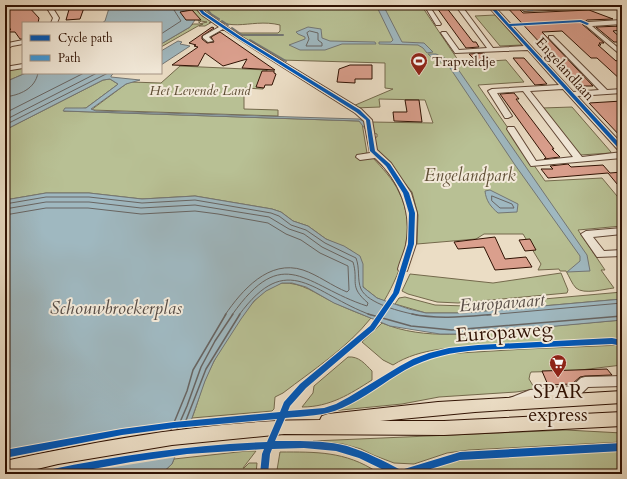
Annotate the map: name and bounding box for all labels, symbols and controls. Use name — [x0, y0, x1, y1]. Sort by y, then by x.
legend — [22, 22, 162, 74]
text: Cycle path — [58, 30, 113, 46]
street label: Engelandlaan — [531, 33, 599, 105]
text: Path — [58, 50, 81, 66]
sports icon: Trapveldje — [409, 51, 429, 76]
place label: Trapveldje — [432, 52, 496, 71]
park label: Het Levende Land — [149, 81, 252, 100]
park label: Engelandpark — [424, 164, 516, 187]
water label: Europavaart — [458, 287, 547, 318]
water label: Schouwbroekerplas — [50, 296, 182, 321]
street label: Europaweg — [455, 315, 554, 349]
supermarket icon: SPAR express — [548, 353, 568, 378]
place label: SPAR express — [528, 378, 588, 428]

